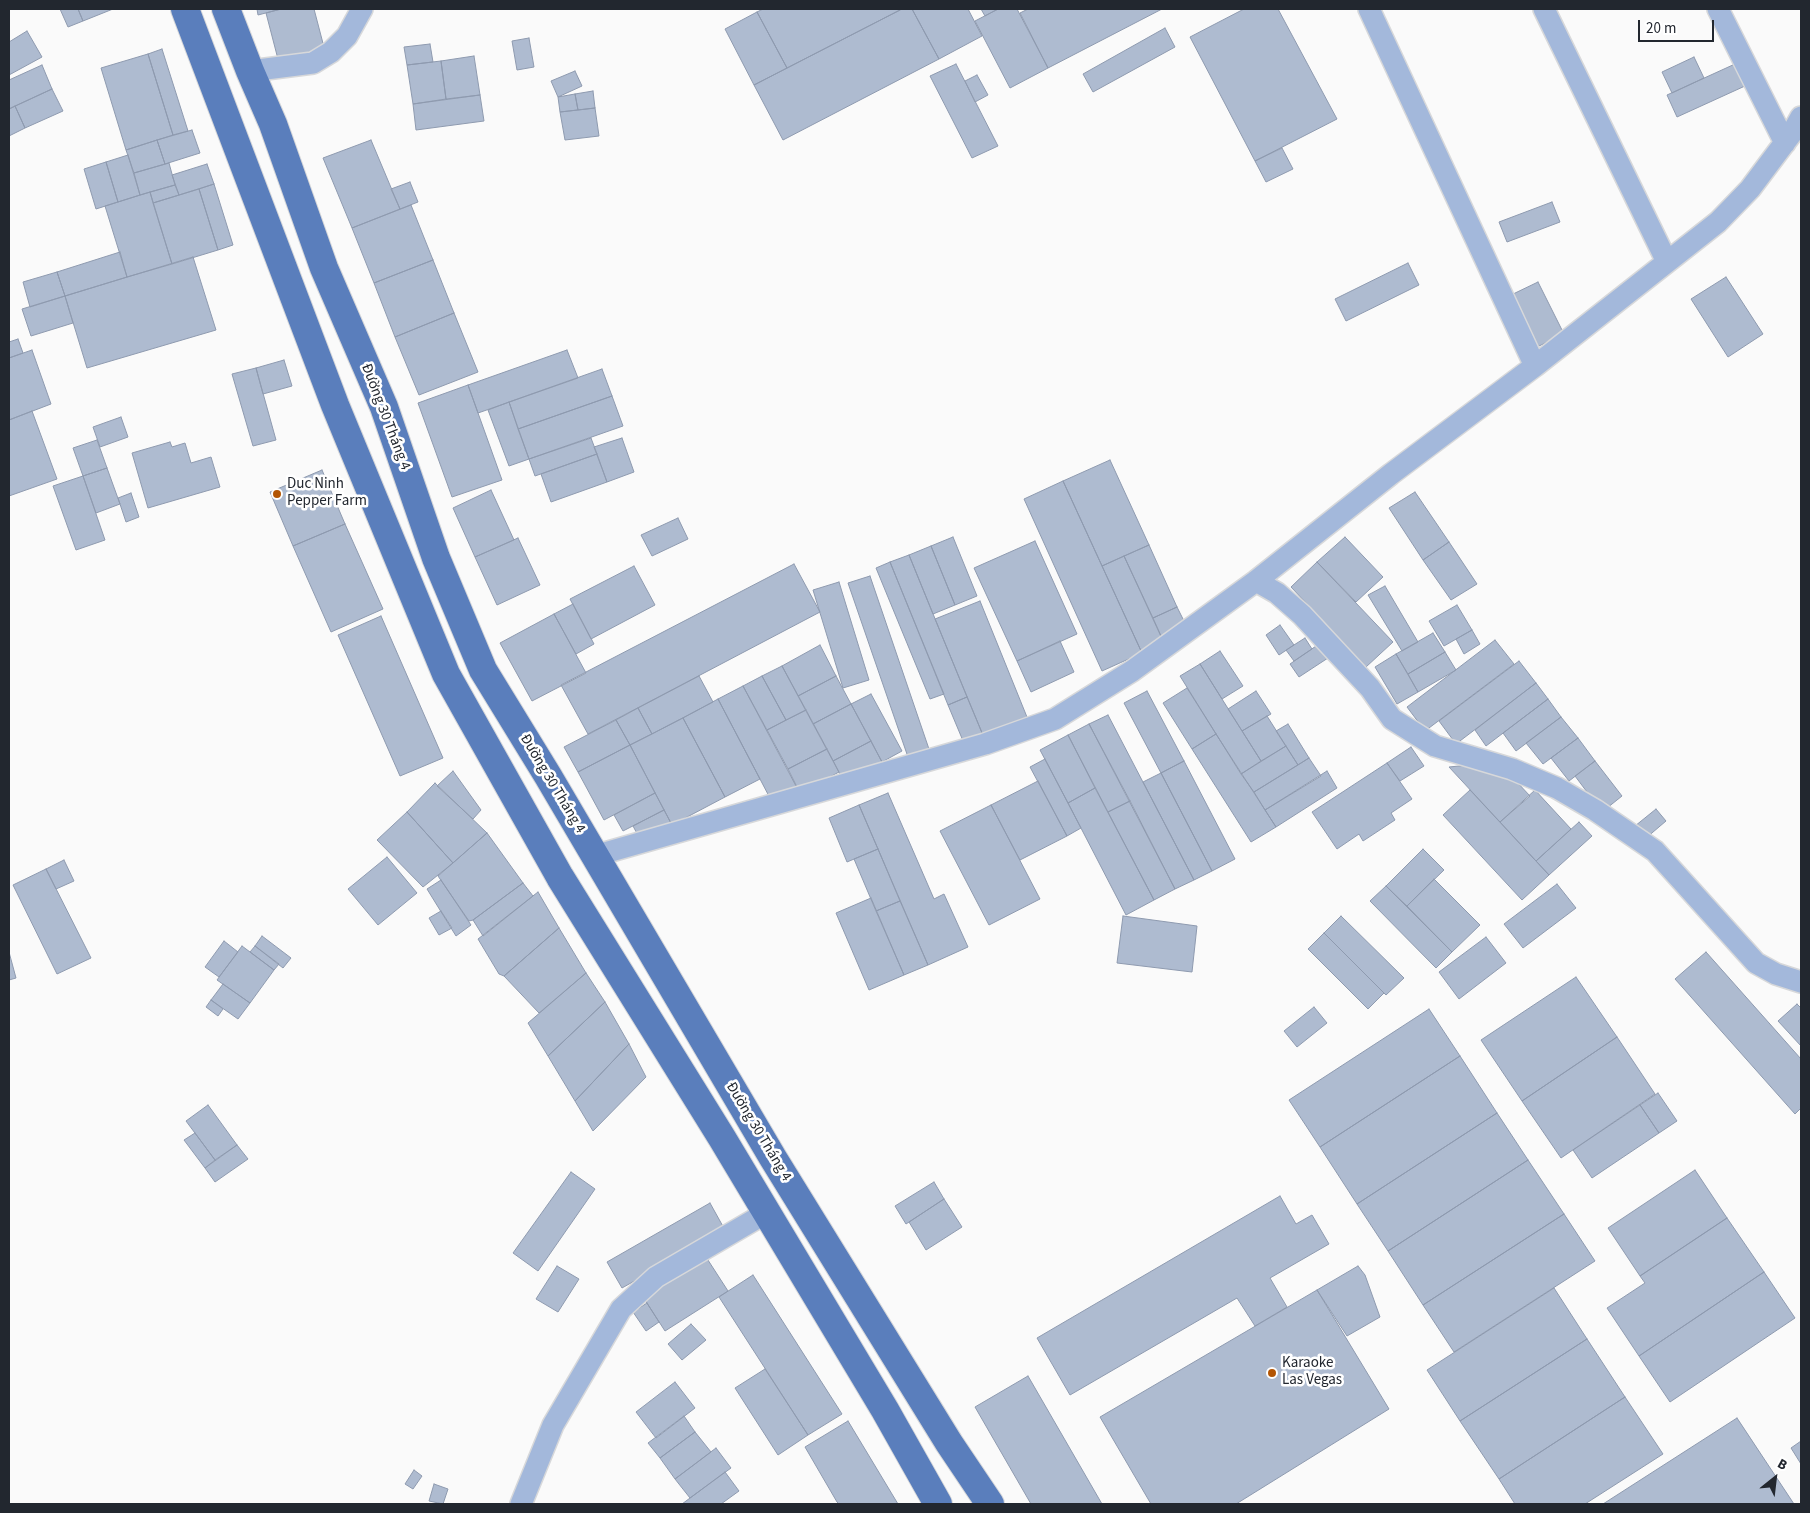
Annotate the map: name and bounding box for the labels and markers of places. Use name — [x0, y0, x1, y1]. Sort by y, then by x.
place label: Duc Ninh Pepper Farm — [287, 476, 367, 511]
marker: Duc Ninh Pepper Farm — [271, 488, 283, 500]
place label: Karaoke Las Vegas — [1282, 1355, 1342, 1390]
marker: Karaoke Las Vegas — [1266, 1367, 1278, 1379]

